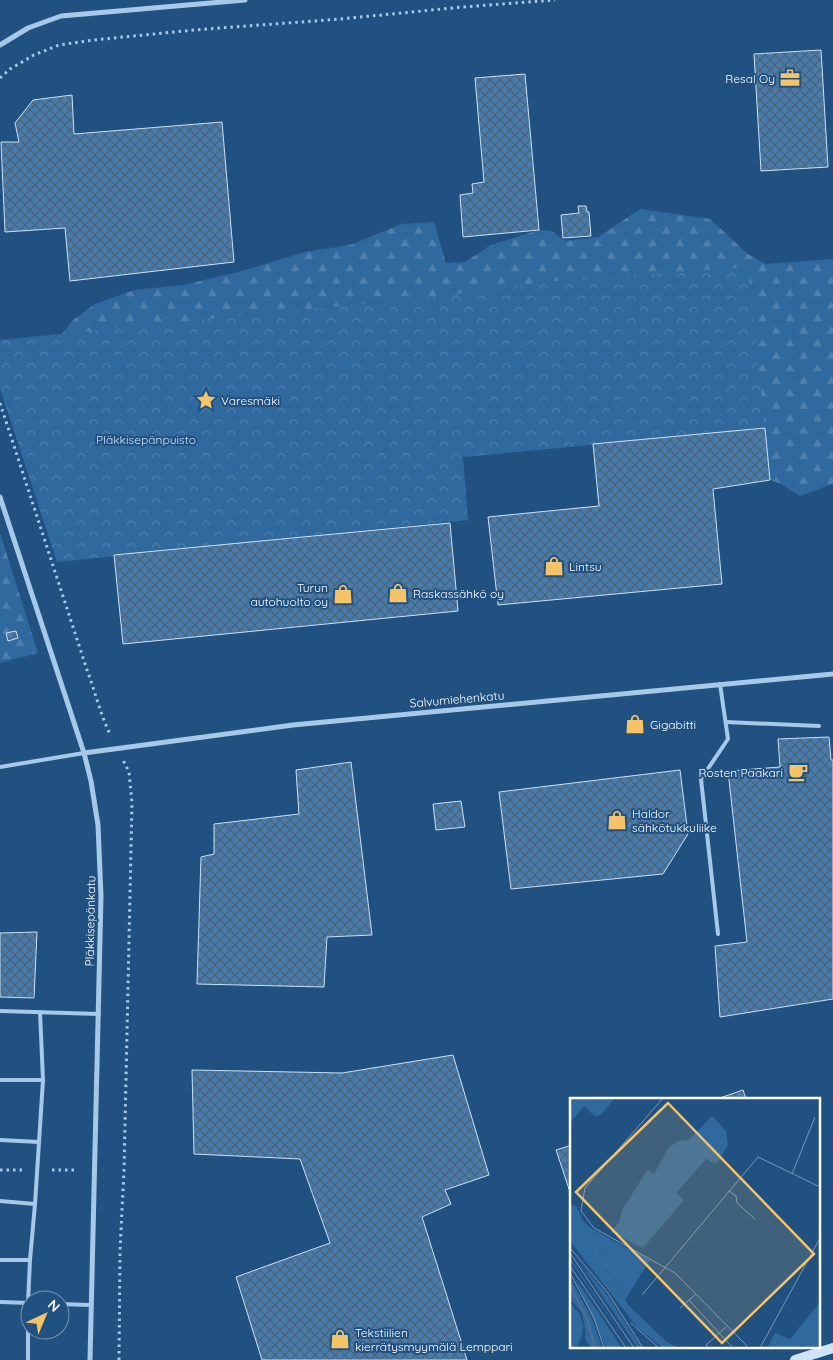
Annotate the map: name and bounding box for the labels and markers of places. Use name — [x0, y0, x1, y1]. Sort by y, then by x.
office icon: Resal Oy — [779, 67, 801, 89]
place label: Resal Oy — [725, 71, 775, 86]
place icon: Varesmäki — [195, 389, 217, 411]
place label: Varesmäki — [221, 393, 280, 408]
shop icon: Lintsu — [543, 555, 565, 577]
place label: Lintsu — [569, 559, 602, 574]
place label: Turun autohuolto oy — [251, 580, 328, 609]
shop icon: Raskassähkö oy — [387, 582, 409, 604]
shop icon: Turun autohuolto oy — [332, 583, 354, 605]
place label: Raskassähkö oy — [413, 586, 504, 601]
shop icon: Gigabitti — [624, 713, 646, 735]
place label: Gigabitti — [650, 717, 696, 732]
cafe icon: Rosten Paakari — [787, 761, 809, 783]
place label: Rosten Paakari — [699, 765, 783, 780]
place label: Haldor sähkötukkuliike — [632, 806, 717, 835]
shop icon: Haldor sähkötukkuliike — [606, 809, 628, 831]
place label: Tekstiilien kierrätysmyymälä Lemppari — [355, 1325, 513, 1354]
shop icon: Tekstiilien kierrätysmyymälä Lemppari — [329, 1328, 351, 1350]

